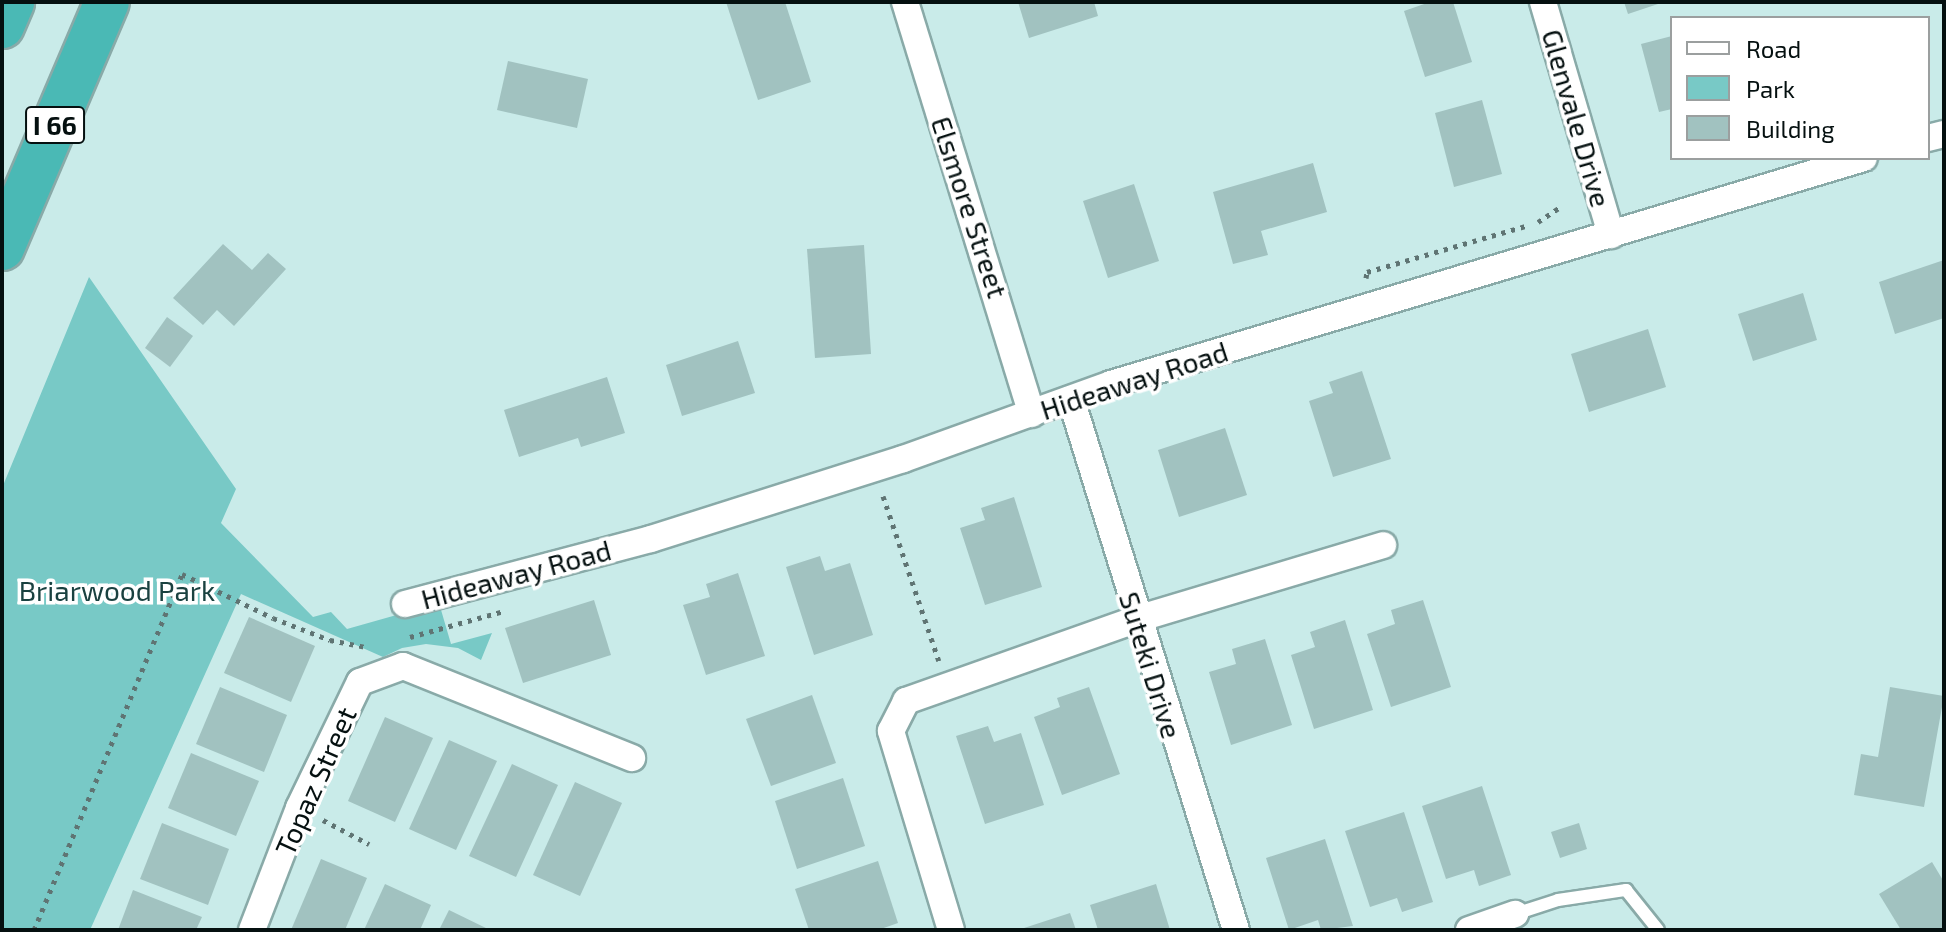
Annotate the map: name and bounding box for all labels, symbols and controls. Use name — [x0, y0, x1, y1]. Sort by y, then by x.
legend — [1670, 16, 1930, 160]
street label: Glenvale Drive — [1536, 25, 1618, 211]
text: Road — [1746, 34, 1801, 63]
text: Park — [1746, 74, 1795, 103]
road number: I 66 — [25, 103, 85, 147]
street label: Elsmore Street — [925, 112, 1015, 302]
text: Building — [1746, 114, 1835, 143]
street label: Hideaway Road — [1036, 334, 1232, 426]
street label: Hideaway Road — [417, 532, 615, 616]
park label: Briarwood Park — [19, 573, 215, 607]
street label: Suteki Drive — [1113, 588, 1189, 742]
street label: Topaz Street — [267, 702, 363, 860]

